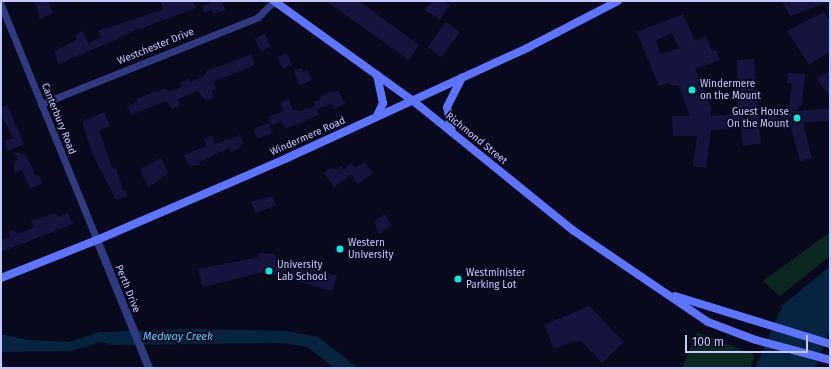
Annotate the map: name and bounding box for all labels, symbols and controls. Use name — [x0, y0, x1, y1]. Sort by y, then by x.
street label: Westchester Drive — [116, 26, 196, 68]
place label: Windermere on the Mount — [700, 78, 761, 102]
street label: Canterbury Road — [38, 82, 78, 156]
marker: Windermere on the Mount — [687, 85, 697, 95]
place label: Guest House On the Mount — [727, 106, 789, 130]
street label: Richmond Street — [443, 111, 509, 167]
marker: Guest House On the Mount — [792, 113, 802, 123]
street label: Windermere Road — [269, 115, 347, 159]
place label: Western University — [348, 237, 393, 260]
marker: Western University — [335, 244, 345, 254]
place label: University Lab School — [277, 259, 327, 282]
street label: Perth Drive — [112, 263, 142, 315]
marker: University Lab School — [264, 266, 274, 276]
place label: Westminister Parking Lot — [466, 267, 525, 290]
marker: Westminister Parking Lot — [453, 274, 463, 284]
scale bar — [687, 327, 810, 353]
water label: Medway Creek — [143, 330, 213, 344]
text: 100 m — [692, 335, 724, 349]

